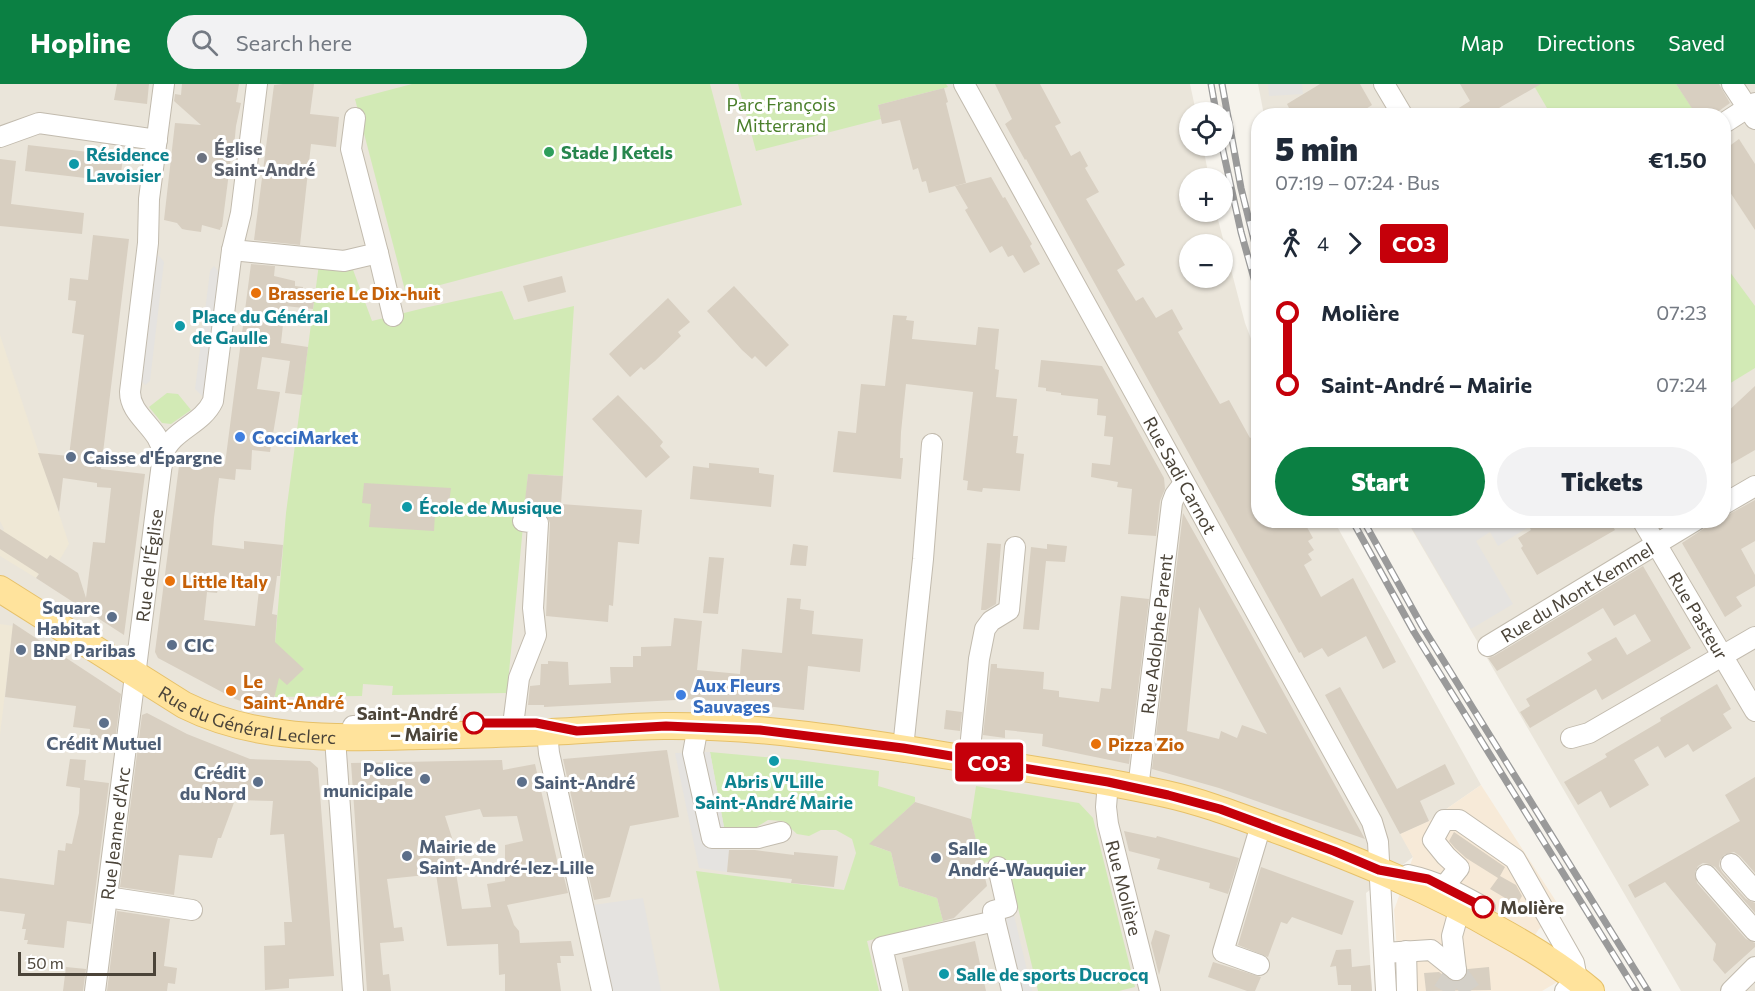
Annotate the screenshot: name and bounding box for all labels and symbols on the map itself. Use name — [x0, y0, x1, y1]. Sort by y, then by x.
park label: Parc François Mitterrand — [726, 93, 836, 136]
place label: Église Saint-André — [214, 137, 315, 180]
place label: Stade J Ketels — [561, 141, 673, 163]
place label: Résidence Lavoisier — [86, 143, 169, 186]
marker: Stade J Ketels — [542, 145, 556, 159]
marker: Église Saint-André — [195, 151, 209, 165]
marker: Résidence Lavoisier — [67, 157, 81, 171]
place label: Brasserie Le Dix-huit — [268, 282, 441, 304]
marker: Brasserie Le Dix-huit — [249, 286, 263, 300]
place label: Place du Général de Gaulle — [192, 305, 328, 348]
marker: Place du Général de Gaulle — [173, 319, 187, 333]
street label: Rue Sadi Carnot — [1139, 413, 1222, 538]
place label: CocciMarket — [252, 426, 359, 448]
marker: CocciMarket — [233, 430, 247, 444]
place label: Caisse d'Épargne — [83, 446, 222, 468]
marker: Caisse d'Épargne — [64, 450, 78, 464]
place label: École de Musique — [419, 496, 562, 518]
marker: École de Musique — [400, 500, 414, 514]
street label: Rue de l'Église — [131, 508, 167, 623]
street label: Rue du Mont Kemmel — [1497, 538, 1657, 647]
street label: Rue Adolphe Parent — [1136, 553, 1177, 716]
street label: Rue Pasteur — [1664, 568, 1733, 663]
place label: Little Italy — [182, 570, 268, 592]
marker: Little Italy — [163, 574, 177, 588]
place label: Square Habitat — [37, 596, 100, 639]
marker: Square Habitat — [105, 610, 119, 624]
place label: CIC — [184, 634, 214, 656]
marker: CIC — [165, 638, 179, 652]
place label: BNP Paribas — [33, 639, 136, 661]
marker: BNP Paribas — [14, 643, 28, 657]
place label: Le Saint-André — [243, 670, 344, 713]
place label: Aux Fleurs Sauvages — [693, 674, 780, 717]
street label: Rue du Général Leclerc — [155, 681, 337, 748]
marker: Le Saint-André — [224, 684, 238, 698]
marker: Aux Fleurs Sauvages — [674, 688, 688, 702]
place label: Saint-André – Mairie — [357, 702, 458, 745]
marker: Saint-André – Mairie — [463, 712, 485, 734]
marker: Crédit Mutuel — [97, 716, 111, 730]
place label: Crédit Mutuel — [46, 732, 162, 754]
place label: Pizza Zio — [1108, 733, 1185, 755]
marker: Pizza Zio — [1089, 737, 1103, 751]
line badge: CO3 — [954, 742, 1024, 782]
marker: Abris V'Lille Saint-André Mairie — [767, 754, 781, 768]
place label: Police municipale — [323, 758, 413, 801]
place label: Crédit du Nord — [180, 761, 246, 804]
street label: Rue Jeanne d'Arc — [96, 765, 134, 901]
place label: Abris V'Lille Saint-André Mairie — [695, 770, 853, 813]
place label: Saint-André — [534, 771, 635, 793]
marker: Police municipale — [418, 772, 432, 786]
marker: Crédit du Nord — [251, 775, 265, 789]
marker: Saint-André — [515, 775, 529, 789]
place label: Mairie de Saint-André-lez-Lille — [419, 835, 594, 878]
place label: Salle André-Wauquier — [948, 837, 1086, 880]
street label: Rue Molière — [1101, 838, 1147, 938]
marker: Mairie de Saint-André-lez-Lille — [400, 849, 414, 863]
marker: Salle André-Wauquier — [929, 851, 943, 865]
marker: Molière — [1472, 896, 1494, 918]
place label: Molière — [1500, 896, 1564, 918]
scale bar — [18, 949, 156, 976]
place label: Salle de sports Ducrocq — [956, 963, 1149, 985]
marker: Salle de sports Ducrocq — [937, 967, 951, 981]

